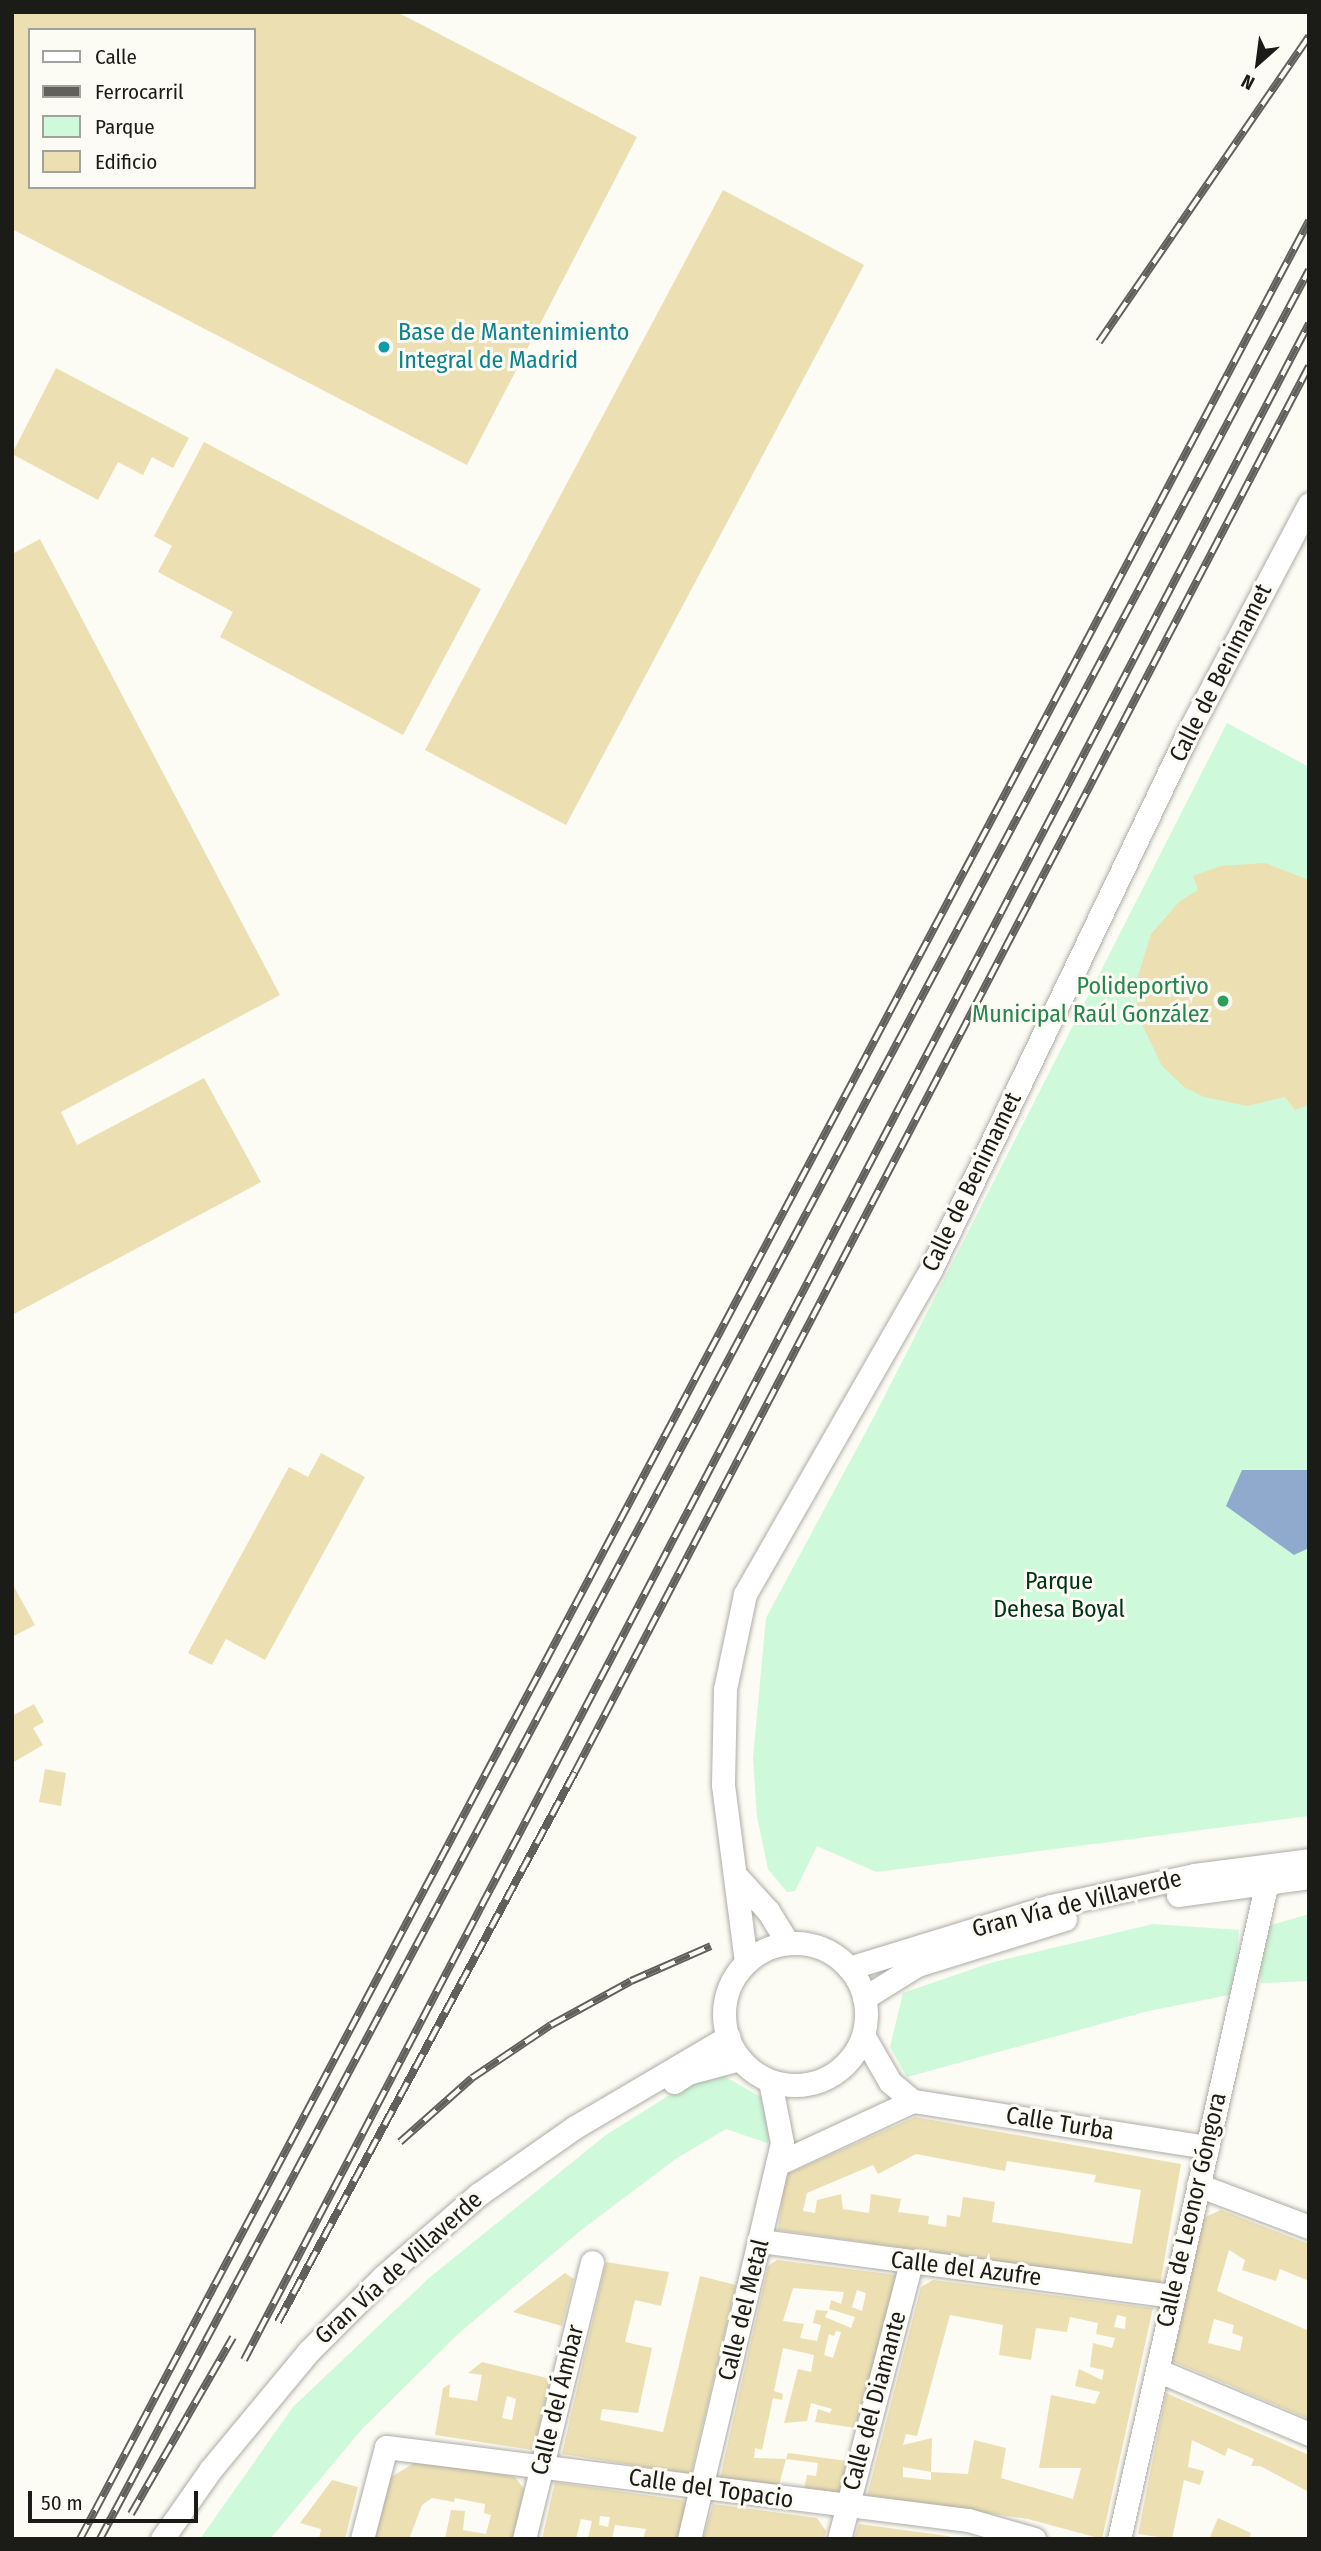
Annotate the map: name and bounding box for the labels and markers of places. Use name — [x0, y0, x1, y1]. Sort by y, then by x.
place label: Base de Mantenimiento Integral de Madrid — [398, 319, 629, 375]
marker: Base de Mantenimiento Integral de Madrid — [376, 339, 392, 355]
place label: Polideportivo Municipal Raúl González — [972, 973, 1209, 1029]
marker: Polideportivo Municipal Raúl González — [1215, 993, 1231, 1009]

